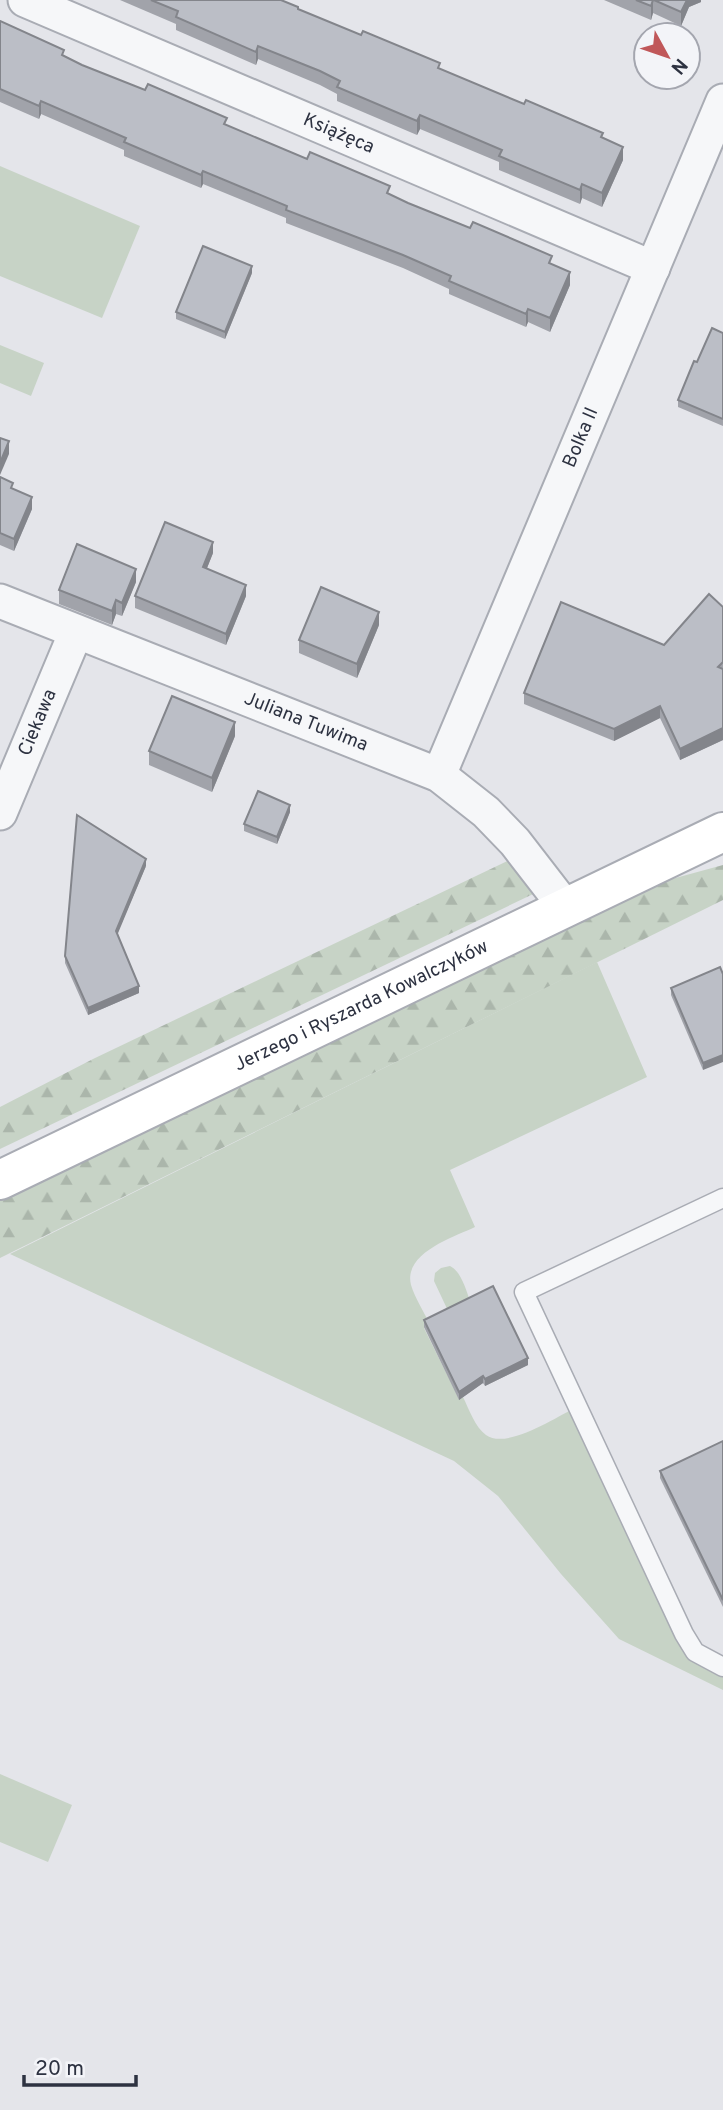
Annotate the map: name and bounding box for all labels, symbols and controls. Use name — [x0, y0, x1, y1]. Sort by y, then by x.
north arrow — [632, 21, 702, 91]
text: N — [665, 53, 692, 79]
street label: Książęca — [299, 108, 378, 160]
street label: Bolka II — [558, 404, 604, 471]
street label: Ciekawa — [13, 686, 63, 760]
street label: Juliana Tuwima — [240, 687, 371, 758]
street label: Jerzego i Ryszarda Kowalczyków — [230, 935, 492, 1077]
scale bar — [24, 2044, 136, 2088]
text: 20 m — [35, 2056, 84, 2083]

